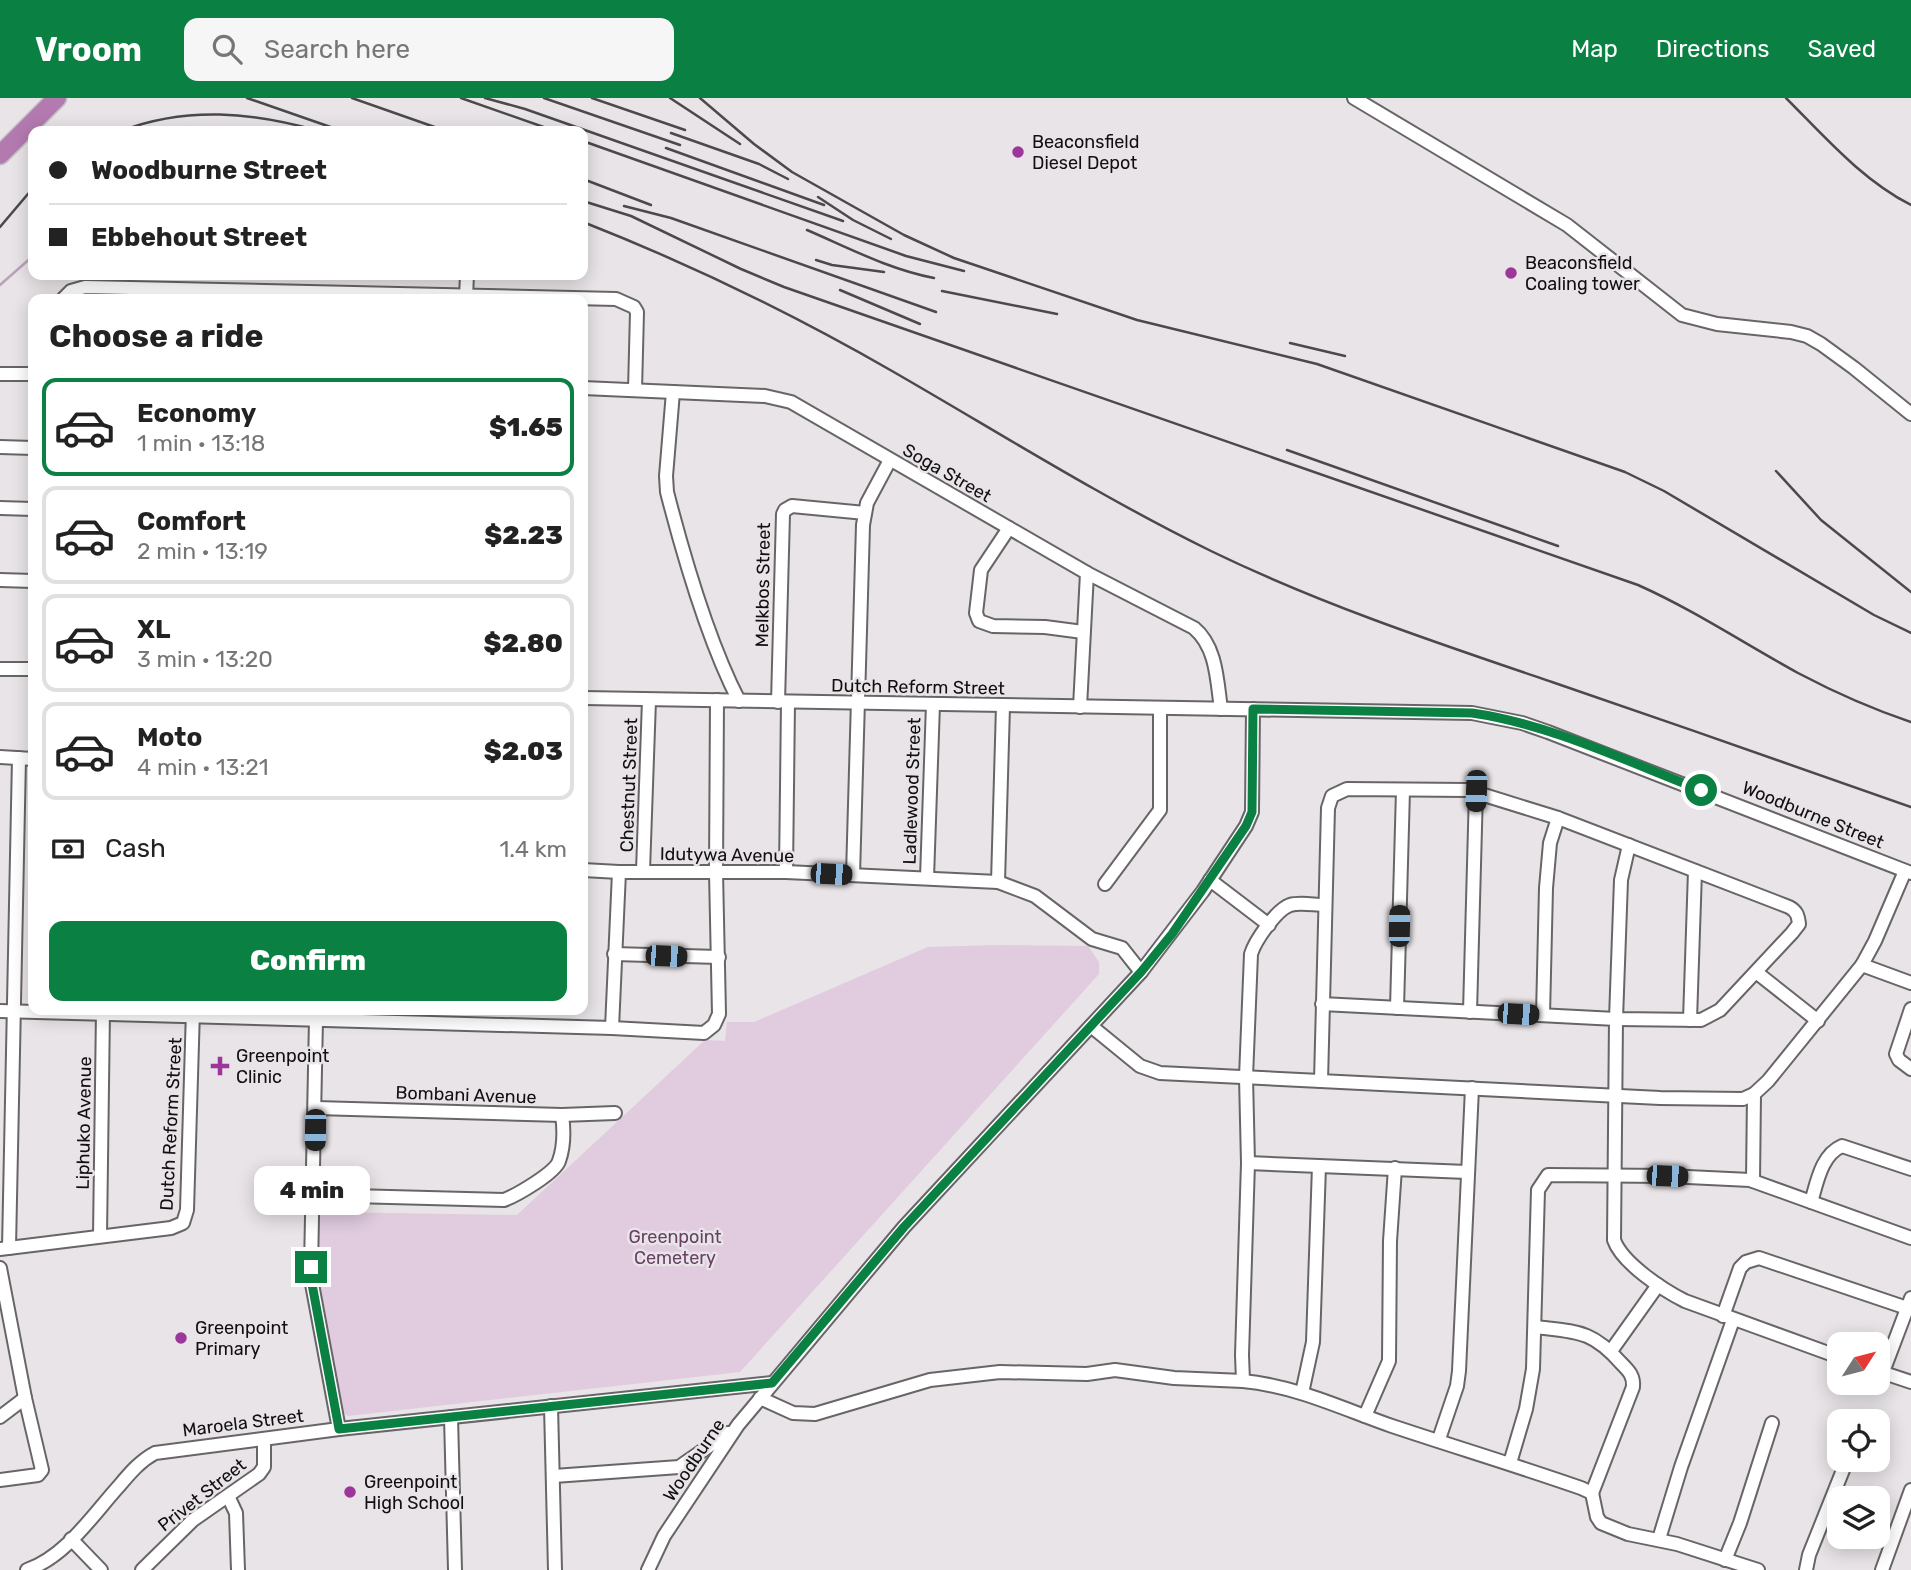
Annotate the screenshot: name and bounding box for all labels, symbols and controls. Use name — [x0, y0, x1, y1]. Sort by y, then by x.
search box — [184, 18, 674, 81]
text: Vroom — [35, 30, 142, 69]
icon: search — [208, 30, 246, 68]
text: Search here — [264, 34, 410, 65]
text: Map — [1571, 35, 1618, 63]
text: Directions — [1656, 35, 1769, 63]
text: Saved — [1807, 35, 1876, 63]
place label: Beaconsfield Diesel Depot — [1032, 131, 1139, 174]
marker: Beaconsfield Diesel Depot — [1010, 144, 1026, 160]
text: Woodburne Street — [91, 155, 327, 186]
text: Ebbehout Street — [91, 222, 307, 253]
place label: Beaconsfield Coaling tower — [1525, 252, 1640, 295]
marker: Beaconsfield Coaling tower — [1503, 265, 1519, 281]
text: Choose a ride — [49, 317, 263, 355]
icon: car — [53, 396, 116, 459]
text: Economy — [137, 398, 256, 429]
text: $1.65 — [489, 412, 563, 443]
text: 1 min · 13:18 — [137, 429, 265, 457]
street label: Soga Street — [899, 439, 995, 507]
icon: car — [53, 504, 116, 567]
text: Comfort — [137, 506, 246, 537]
text: $2.23 — [484, 520, 563, 551]
street label: Melkbos Street — [751, 522, 775, 648]
text: 2 min · 13:19 — [137, 537, 268, 565]
icon: car — [53, 612, 116, 675]
text: XL — [137, 614, 170, 645]
text: $2.80 — [484, 628, 563, 659]
text: 3 min · 13:20 — [137, 645, 273, 673]
street label: Dutch Reform Street — [831, 674, 1005, 700]
street label: Chestnut Street — [616, 717, 642, 853]
street label: Ladlewood Street — [898, 717, 926, 865]
icon: car — [53, 720, 116, 783]
text: Moto — [137, 722, 202, 753]
text: $2.03 — [484, 736, 563, 767]
text: 4 min · 13:21 — [137, 753, 269, 781]
car — [1465, 770, 1488, 812]
route start — [1685, 774, 1717, 806]
street label: Woodburne Street — [1739, 776, 1887, 854]
icon: cash — [49, 830, 87, 868]
text: Cash — [105, 833, 166, 864]
text: 1.4 km — [499, 835, 567, 863]
street label: Idutywa Avenue — [660, 843, 794, 867]
car — [810, 862, 853, 886]
car — [1389, 905, 1410, 947]
button: Confirm — [49, 921, 567, 1001]
car — [645, 945, 688, 967]
car — [1497, 1002, 1540, 1026]
street label: Dutch Reform Street — [155, 1037, 187, 1211]
place label: Greenpoint Clinic — [236, 1045, 329, 1088]
street label: Liphuko Avenue — [72, 1056, 96, 1190]
marker: Greenpoint Clinic — [210, 1056, 230, 1076]
street label: Bombani Avenue — [395, 1082, 537, 1108]
car — [305, 1109, 326, 1151]
car — [1646, 1165, 1689, 1187]
callout: 4 min — [253, 1166, 369, 1214]
text: 4 min — [280, 1176, 344, 1204]
park label: Greenpoint Cemetery — [628, 1226, 722, 1269]
route end — [295, 1251, 327, 1283]
place label: Greenpoint Primary — [195, 1317, 288, 1360]
marker: Greenpoint Primary — [173, 1330, 189, 1346]
north arrow — [1827, 1332, 1890, 1395]
map controls — [1827, 1332, 1890, 1549]
street label: Maroela Street — [181, 1405, 305, 1441]
button: locate — [1827, 1409, 1890, 1472]
street label: Woodburne — [658, 1415, 730, 1505]
street label: Privet Street — [154, 1454, 250, 1536]
place label: Greenpoint High School — [364, 1471, 464, 1514]
marker: Greenpoint High School — [342, 1484, 358, 1500]
button: layers — [1827, 1486, 1890, 1549]

